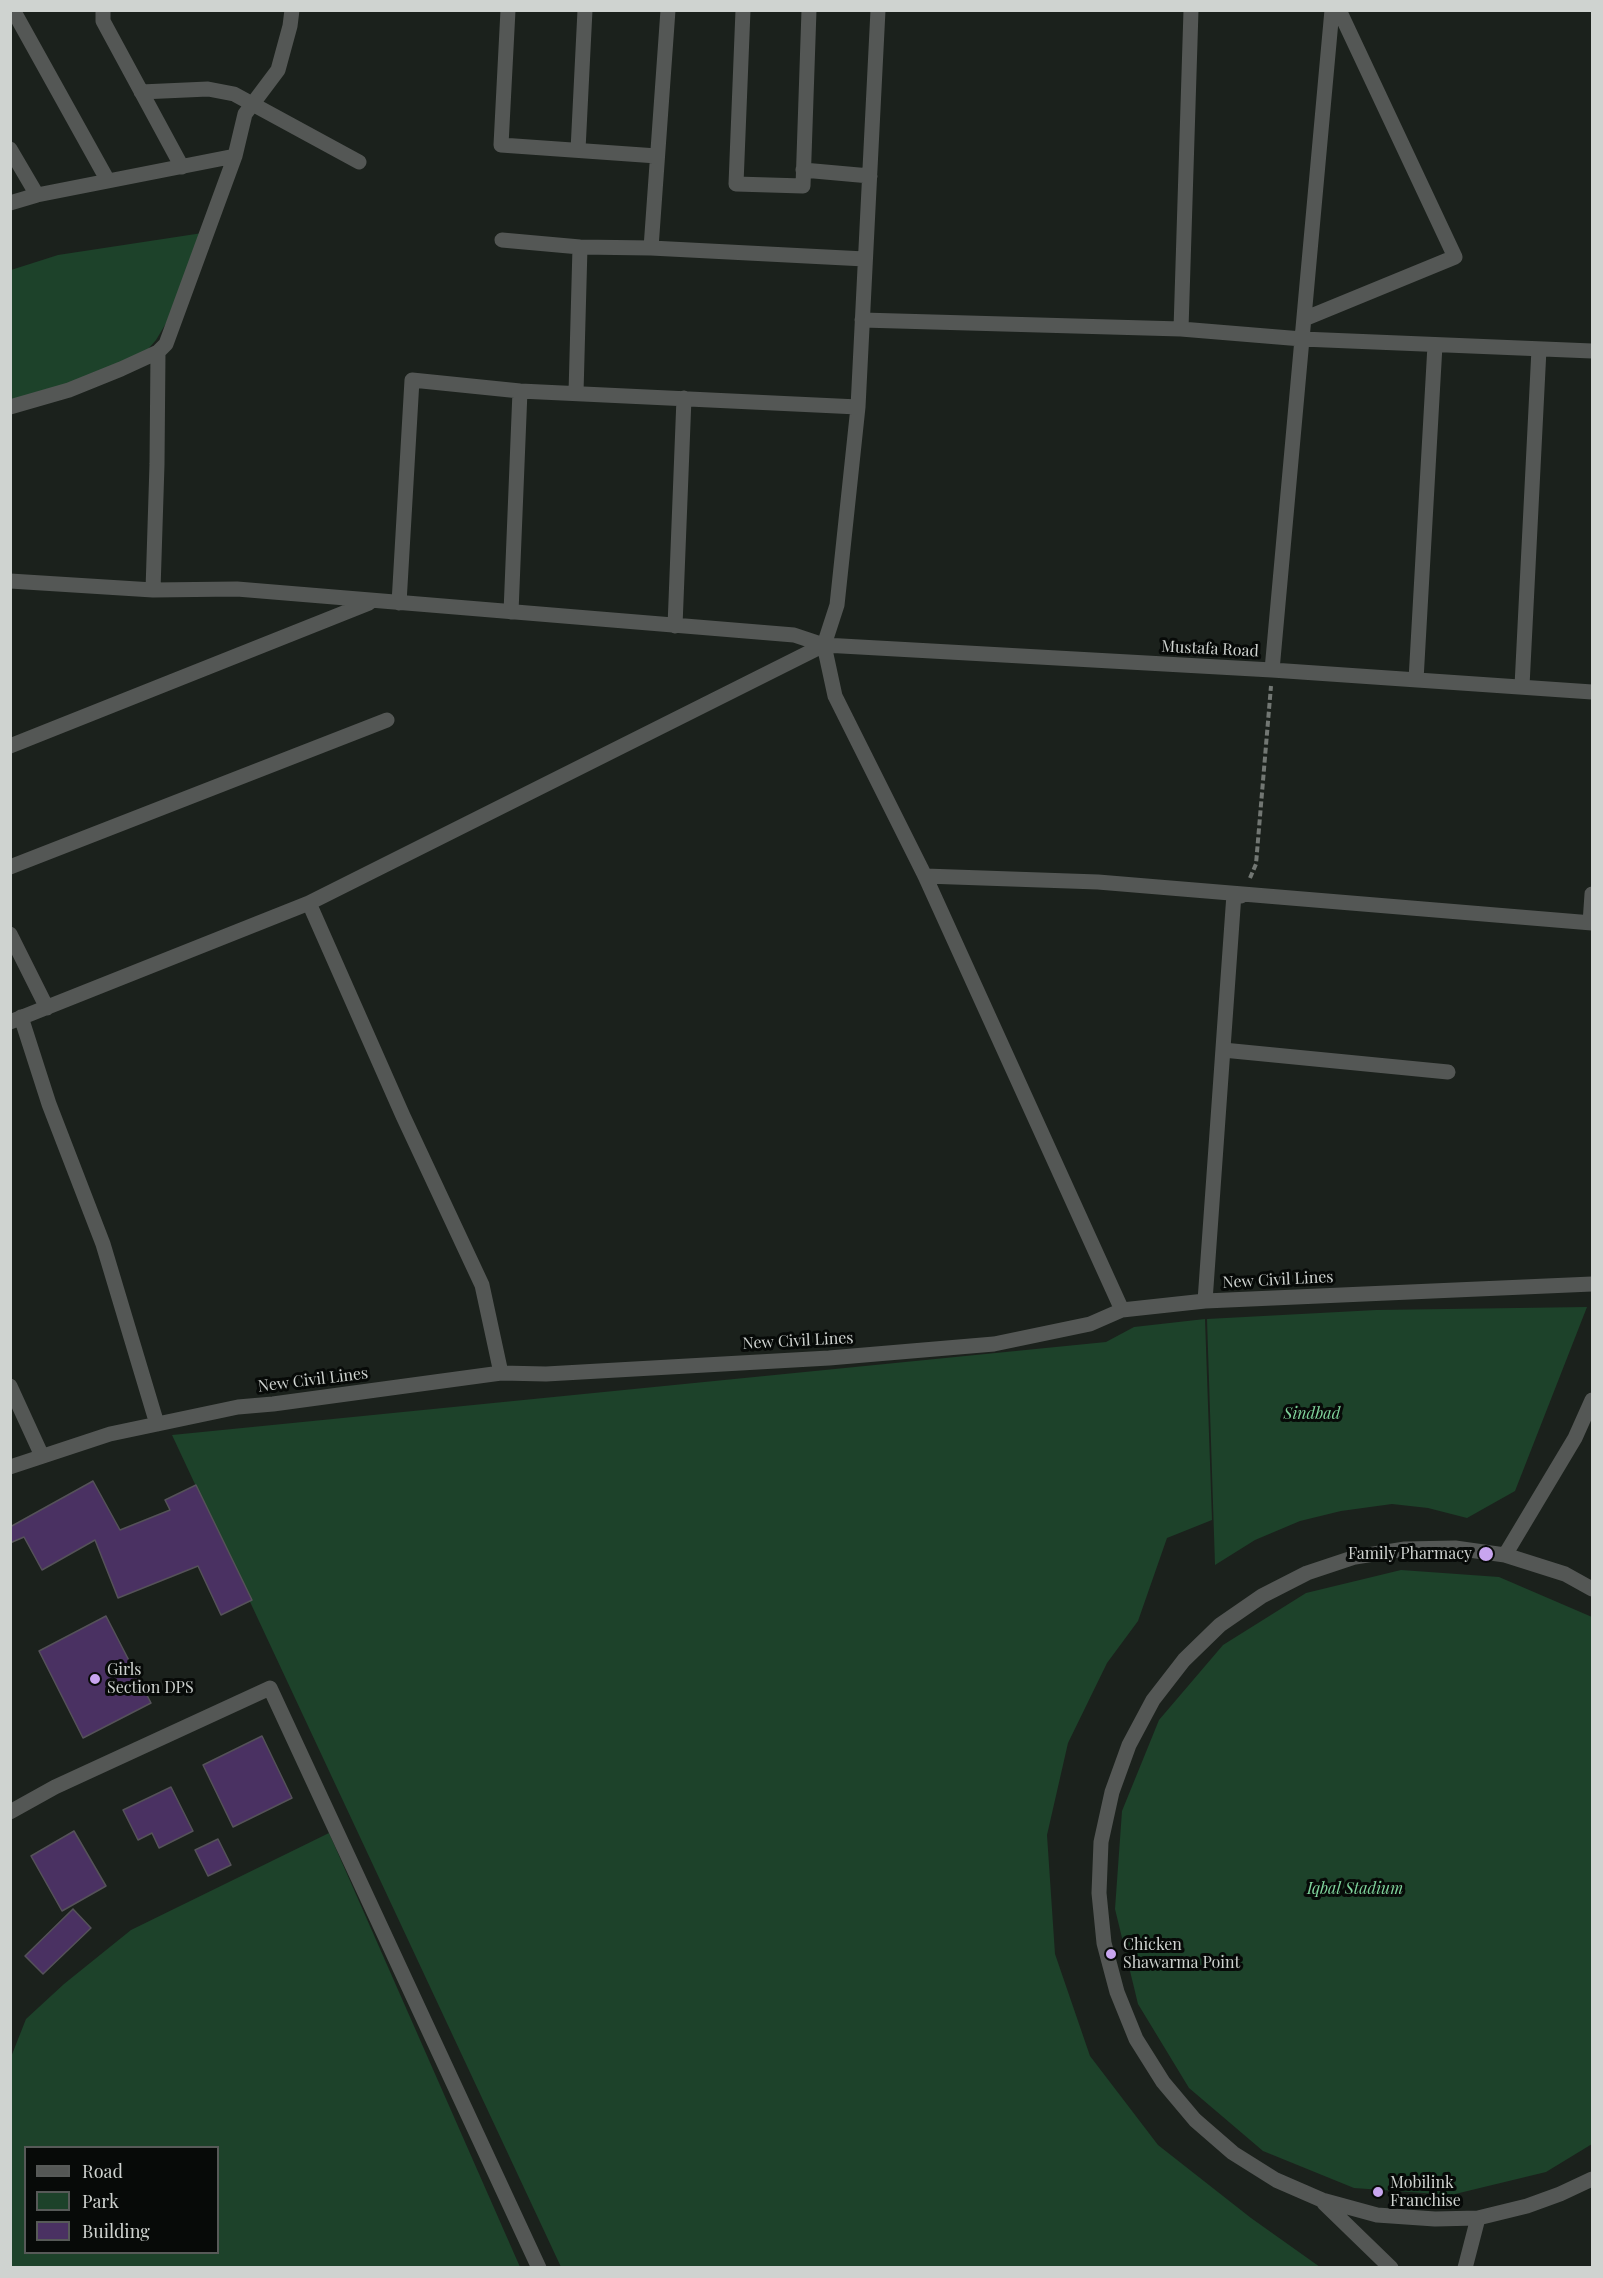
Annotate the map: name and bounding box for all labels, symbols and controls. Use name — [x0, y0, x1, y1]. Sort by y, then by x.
street label: Mustafa Road — [1161, 637, 1259, 661]
street label: New Civil Lines — [1222, 1268, 1334, 1292]
street label: New Civil Lines — [742, 1329, 854, 1353]
street label: New Civil Lines — [257, 1364, 369, 1396]
park label: Sindbad — [1284, 1404, 1340, 1424]
place label: Family Pharmacy — [1348, 1544, 1472, 1564]
marker: Family Pharmacy — [1477, 1545, 1495, 1563]
place label: Girls Section DPS — [107, 1660, 194, 1698]
marker: Girls Section DPS — [88, 1672, 102, 1686]
park label: Iqbal Stadium — [1307, 1879, 1403, 1899]
place label: Chicken Shawarma Point — [1123, 1935, 1240, 1973]
marker: Chicken Shawarma Point — [1104, 1947, 1118, 1961]
legend — [24, 2146, 219, 2254]
text: Road — [82, 2159, 123, 2183]
place label: Mobilink Franchise — [1390, 2173, 1461, 2211]
marker: Mobilink Franchise — [1371, 2185, 1385, 2199]
text: Park — [82, 2189, 119, 2213]
text: Building — [82, 2219, 150, 2243]

